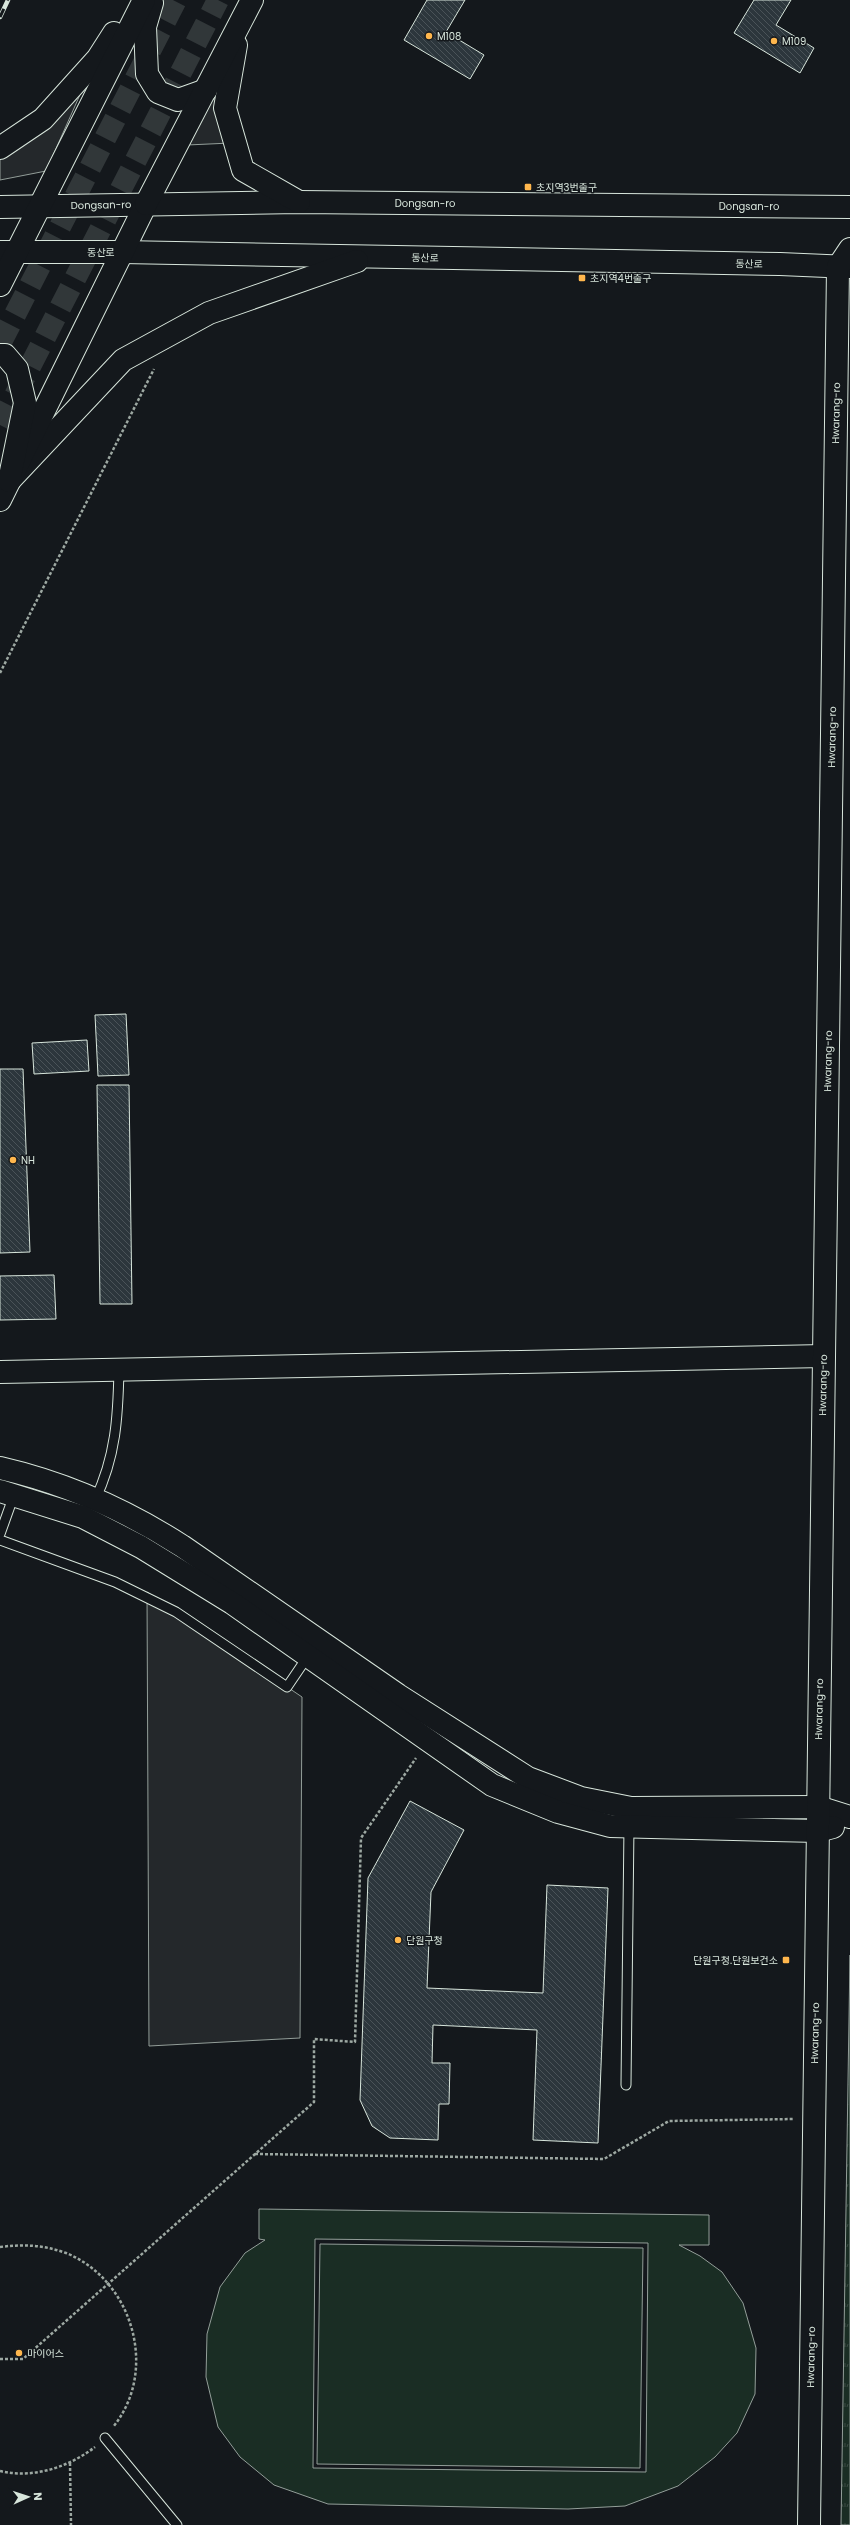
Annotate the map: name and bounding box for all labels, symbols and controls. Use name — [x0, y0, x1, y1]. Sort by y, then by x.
place label: M108 — [437, 29, 461, 44]
marker: M108 — [424, 31, 434, 41]
place label: M109 — [782, 34, 806, 49]
marker: M109 — [769, 36, 779, 46]
place label: 초지역3번출구 — [536, 180, 597, 195]
marker: 초지역3번출구 — [523, 182, 533, 192]
street label: Dongsan-ro — [395, 196, 455, 211]
street label: Dongsan-ro — [71, 197, 131, 213]
street label: Dongsan-ro — [719, 199, 779, 214]
street label: 동산로 — [87, 245, 115, 260]
street label: 동산로 — [411, 250, 439, 266]
street label: 동산로 — [735, 256, 763, 272]
place label: 초지역4번출구 — [590, 271, 652, 286]
marker: 초지역4번출구 — [577, 273, 587, 283]
street label: Hwarang-ro — [828, 382, 844, 444]
street label: Hwarang-ro — [824, 706, 840, 768]
street label: Hwarang-ro — [820, 1030, 836, 1092]
place label: NH — [21, 1153, 35, 1168]
marker: NH — [8, 1155, 18, 1165]
street label: Hwarang-ro — [815, 1354, 831, 1416]
street label: Hwarang-ro — [811, 1678, 827, 1740]
place label: 단원구청 — [406, 1933, 443, 1948]
marker: 단원구청 — [393, 1935, 403, 1945]
place label: 단원구청.단원보건소 — [693, 1953, 778, 1968]
marker: 단원구청.단원보건소 — [781, 1955, 791, 1965]
street label: Hwarang-ro — [807, 2002, 823, 2064]
street label: Hwarang-ro — [803, 2326, 819, 2388]
place label: 마이어스 — [27, 2346, 64, 2361]
marker: 마이어스 — [14, 2348, 24, 2358]
north arrow — [8, 2477, 48, 2517]
text: N — [30, 2492, 46, 2501]

